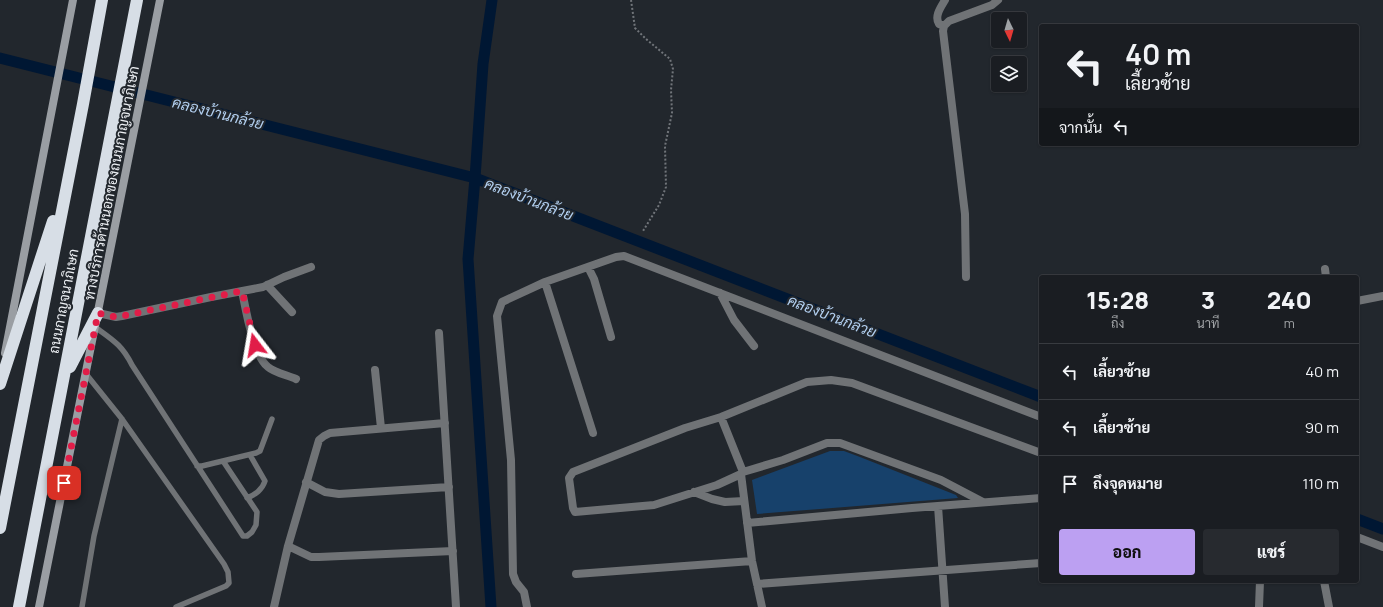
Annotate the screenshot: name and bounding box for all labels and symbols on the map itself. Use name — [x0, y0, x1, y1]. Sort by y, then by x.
north arrow — [991, 12, 1027, 48]
street label: ทางบริการด้านนอกของถนนกาญจนาภิเษก — [79, 64, 143, 302]
water label: คลองบ้านกล้วย — [170, 92, 266, 135]
water label: คลองบ้านกล้วย — [482, 172, 577, 226]
street label: ถนนกาญจนาภิเษก — [44, 247, 82, 355]
water label: คลองบ้านกล้วย — [785, 289, 880, 343]
position arrow — [234, 324, 276, 366]
pin — [47, 466, 81, 500]

